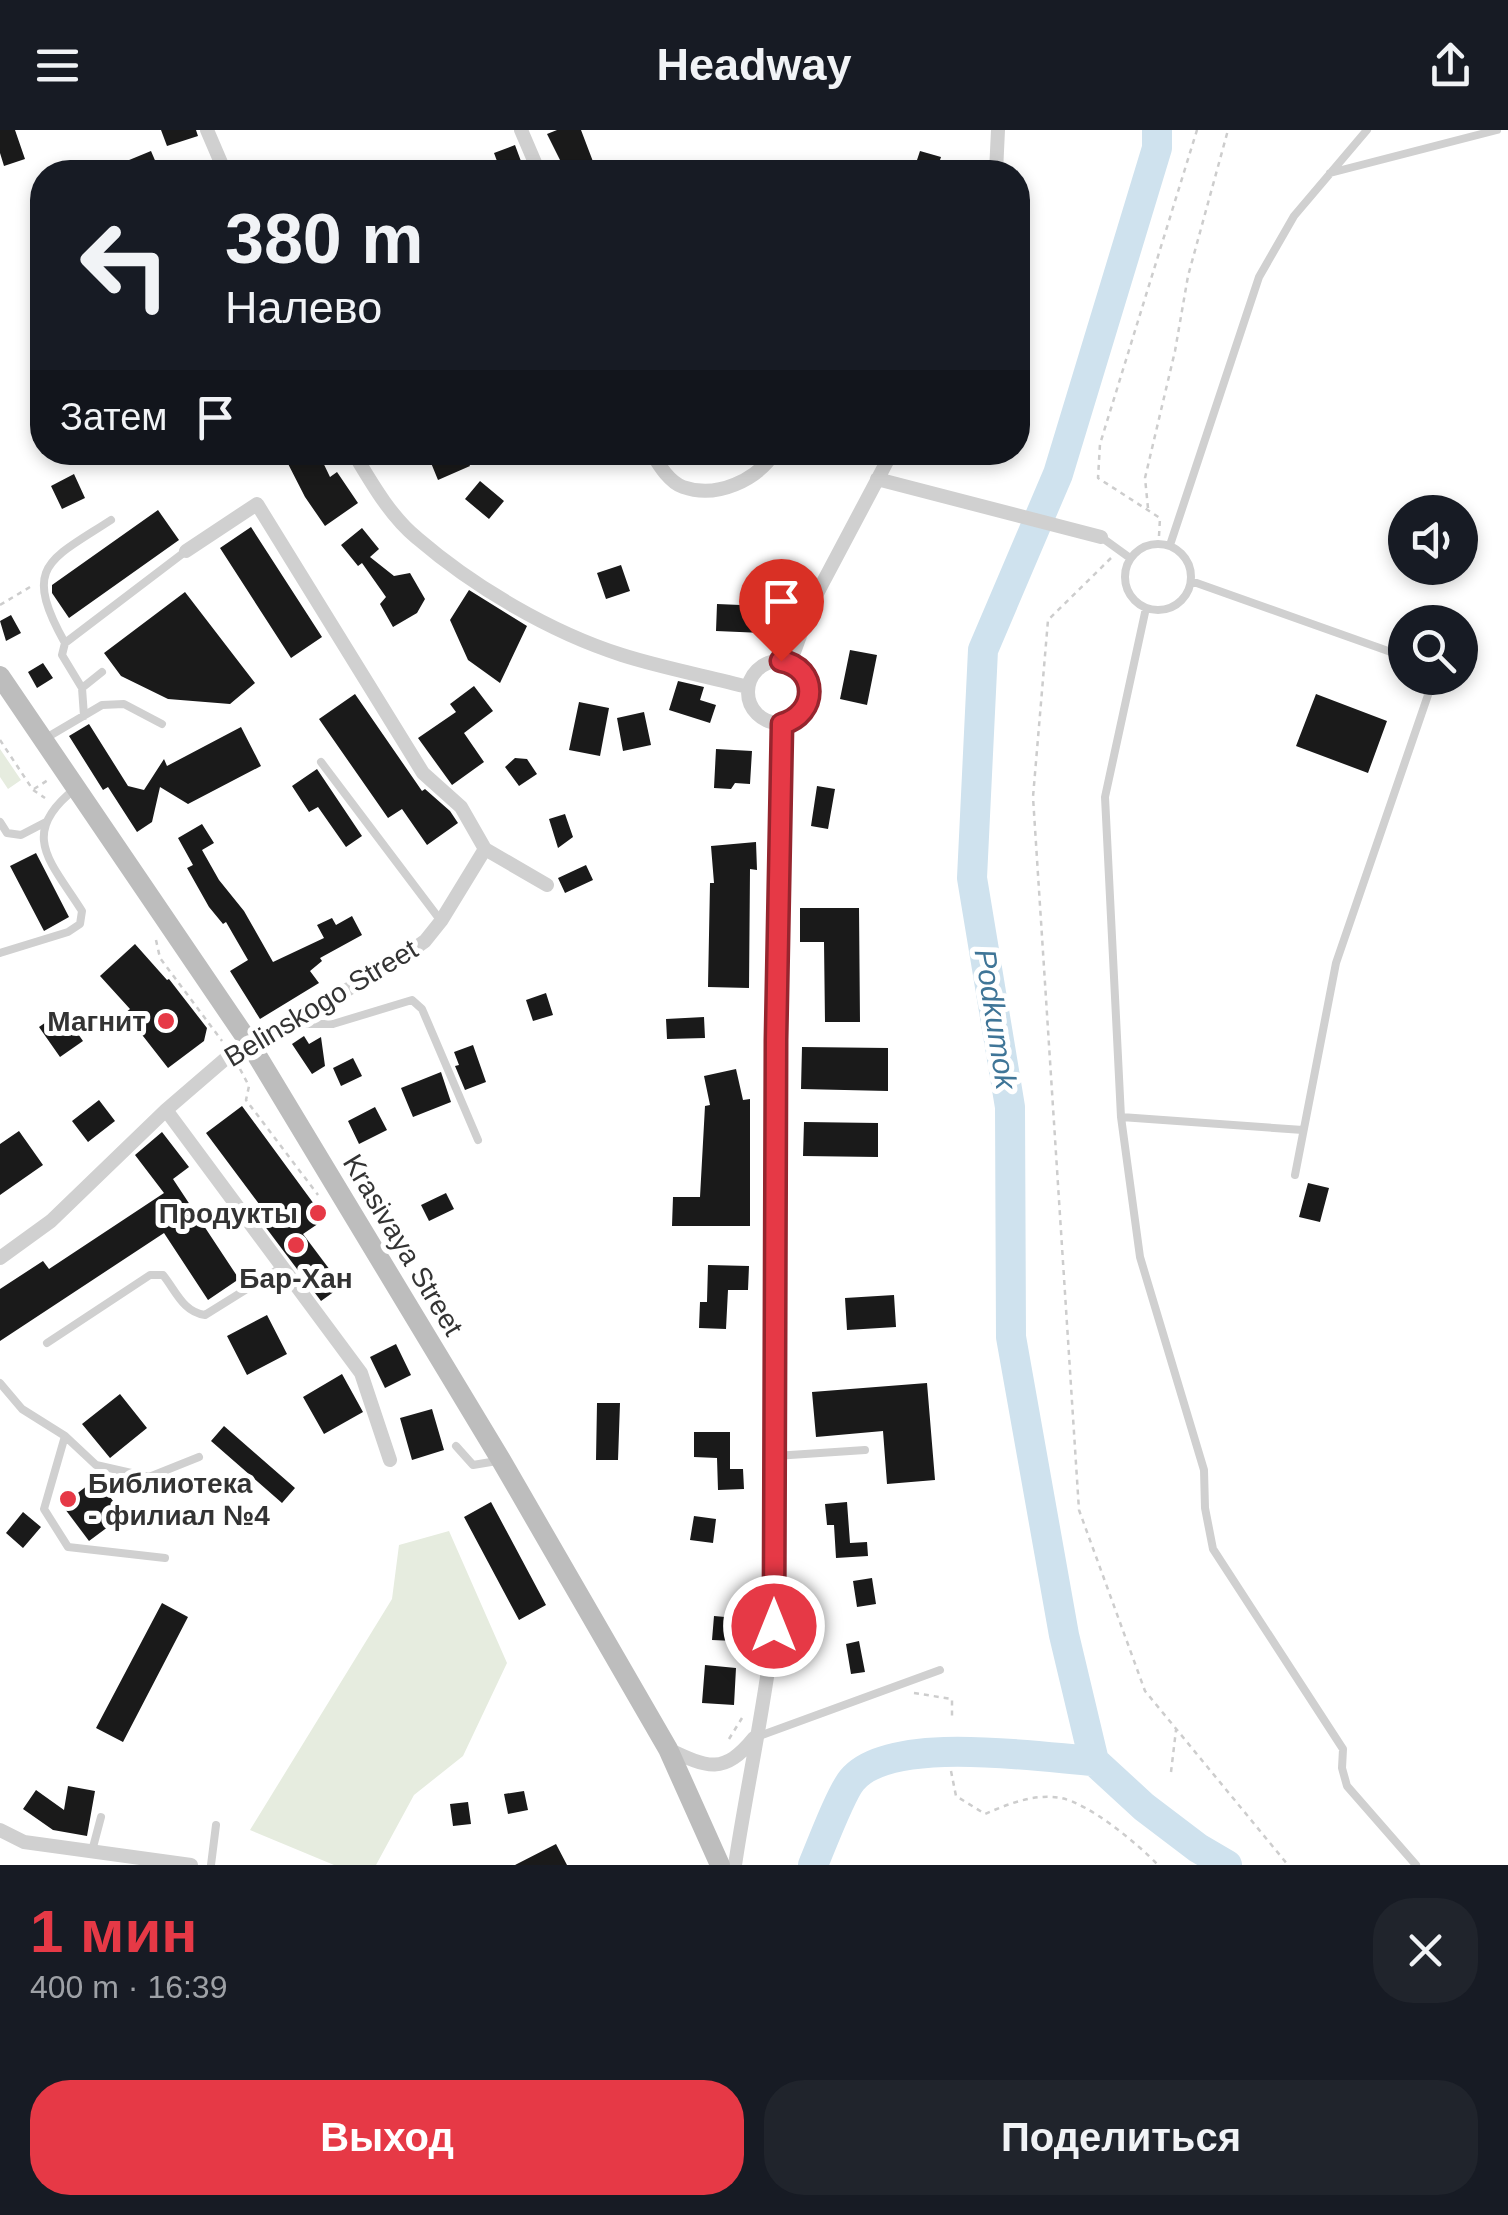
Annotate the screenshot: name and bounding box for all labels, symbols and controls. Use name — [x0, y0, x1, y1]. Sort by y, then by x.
icon: menu — [30, 38, 85, 93]
icon: share — [1423, 38, 1478, 93]
text: Headway — [656, 39, 852, 90]
icon: left — [60, 200, 190, 330]
text: 380 m — [225, 200, 423, 278]
text: Налево — [225, 282, 382, 333]
icon: arrive — [188, 390, 243, 445]
text: Затем — [60, 396, 168, 438]
map controls — [1388, 495, 1478, 695]
button: sound — [1388, 495, 1478, 585]
pin — [739, 559, 824, 662]
icon: arrive — [754, 574, 809, 629]
button: search — [1388, 605, 1478, 695]
street label: Belinskogo Street — [219, 933, 423, 1073]
water label: Podkumok — [969, 946, 1024, 1094]
place label: Магнит — [47, 1006, 146, 1037]
marker: Магнит — [155, 1010, 177, 1032]
street label: Krasivaya Street — [337, 1149, 469, 1341]
place label: Продукты — [159, 1198, 298, 1229]
marker: Продукты — [307, 1202, 329, 1224]
marker: Бар-Хан — [285, 1234, 307, 1256]
place label: Бар-Хан — [239, 1263, 353, 1294]
place label: Библиотека - филиал №4 — [88, 1468, 270, 1531]
marker: Библиотека - филиал №4 — [57, 1488, 79, 1510]
position arrow — [722, 1574, 826, 1678]
text: 1 мин — [30, 1898, 198, 1965]
button: close — [1373, 1898, 1478, 2003]
text: 400 m · 16:39 — [30, 1969, 227, 2005]
button: Выход — [30, 2080, 744, 2195]
button: Поделиться — [764, 2080, 1478, 2195]

